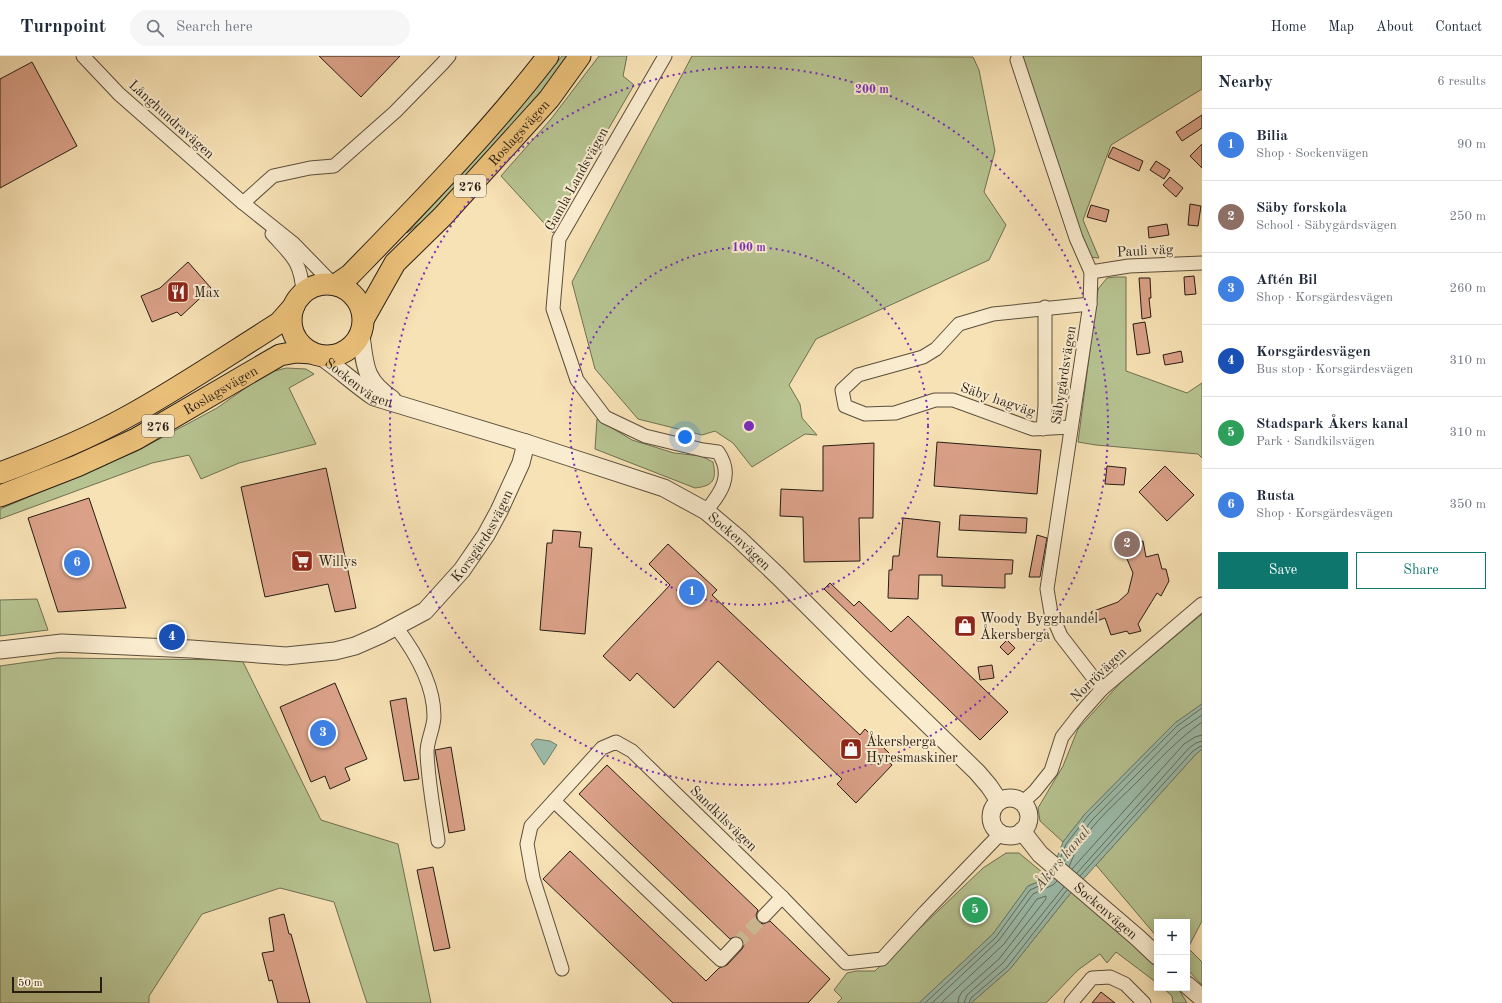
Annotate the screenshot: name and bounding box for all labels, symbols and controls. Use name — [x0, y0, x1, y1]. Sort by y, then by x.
search box — [130, 10, 410, 46]
icon: search — [144, 17, 166, 39]
text: Turnpoint — [20, 18, 106, 37]
text: Search here — [176, 20, 253, 35]
text: Home — [1271, 20, 1306, 34]
text: Map — [1328, 20, 1354, 34]
text: About — [1376, 20, 1413, 34]
text: Contact — [1435, 20, 1482, 34]
text: Nearby — [1218, 74, 1273, 91]
text: 6 results — [1437, 75, 1486, 88]
street label: Långhundravägen — [126, 78, 217, 162]
text: 200 m — [855, 84, 889, 96]
street label: Roslagsvägen — [486, 97, 553, 169]
street label: Gamla Landsvägen — [543, 125, 611, 234]
text: Bilia — [1256, 129, 1288, 144]
text: 1 — [1227, 138, 1235, 151]
text: 90 m — [1457, 138, 1486, 151]
text: Shop · Sockenvägen — [1256, 147, 1369, 160]
road number: 276 — [454, 175, 486, 197]
text: Säby forskola — [1256, 201, 1347, 216]
text: 2 — [1227, 210, 1235, 223]
text: 250 m — [1449, 210, 1486, 223]
text: School · Säbygårdsvägen — [1256, 219, 1397, 232]
text: 100 m — [732, 242, 766, 254]
street label: Pauli väg — [1116, 243, 1174, 259]
text: Aftén Bil — [1256, 273, 1317, 288]
restaurant icon: Max — [165, 279, 191, 305]
text: 3 — [1227, 282, 1235, 295]
text: 260 m — [1449, 282, 1486, 295]
place label: Max — [194, 286, 220, 300]
text: Shop · Korsgärdesvägen — [1256, 291, 1393, 304]
street label: Säbygårdsvägen — [1049, 324, 1079, 425]
text: Korsgärdesvägen — [1256, 345, 1371, 360]
text: 4 — [1227, 354, 1235, 367]
text: 310 m — [1449, 354, 1486, 367]
street label: Sockenvägen — [322, 356, 395, 410]
street label: Roslagsvägen — [181, 363, 261, 418]
text: Bus stop · Korsgärdesvägen — [1256, 363, 1413, 376]
street label: Säby hagväg — [958, 381, 1037, 419]
road number: 276 — [142, 415, 174, 437]
text: Stadspark Åkers kanal — [1256, 417, 1408, 432]
centre of rings — [742, 419, 756, 433]
text: 5 — [1227, 426, 1235, 439]
text: 310 m — [1449, 426, 1486, 439]
your location — [675, 427, 695, 447]
text: Park · Sandkilsvägen — [1256, 435, 1375, 448]
street label: Korsgärdesvägen — [449, 487, 516, 585]
text: Rusta — [1256, 489, 1295, 504]
text: 6 — [1227, 498, 1235, 511]
text: 350 m — [1449, 498, 1486, 511]
text: Shop · Korsgärdesvägen — [1256, 507, 1393, 520]
street label: Sockenvägen — [705, 510, 773, 573]
pin: 2 — [1114, 529, 1140, 559]
pin: 6 — [64, 548, 90, 578]
supermarket icon: Willys — [289, 548, 315, 574]
button: Save — [1218, 552, 1348, 589]
button: Share — [1356, 552, 1486, 589]
place label: Willys — [318, 555, 357, 569]
pin: 1 — [679, 577, 705, 607]
place label: Woody Bygghandel Åkersberga — [980, 612, 1098, 642]
shop icon: Woody Bygghandel Åkersberga — [952, 613, 978, 639]
pin: 4 — [159, 622, 185, 652]
street label: Norrövägen — [1068, 645, 1130, 705]
pin: 3 — [310, 718, 336, 748]
place label: Åkersberga Hyresmaskiner — [866, 731, 958, 765]
shop icon: Åkersberga Hyresmaskiner — [838, 736, 864, 762]
street label: Sandkilsvägen — [687, 783, 760, 854]
water label: Åkers kanal — [1029, 821, 1094, 894]
street label: Sockenvägen — [1071, 880, 1140, 943]
pin: 5 — [962, 895, 988, 925]
map controls — [1154, 919, 1190, 991]
button: + — [1154, 919, 1190, 955]
button: − — [1154, 955, 1190, 991]
scale bar — [12, 975, 102, 994]
text: 50 m — [18, 978, 43, 989]

